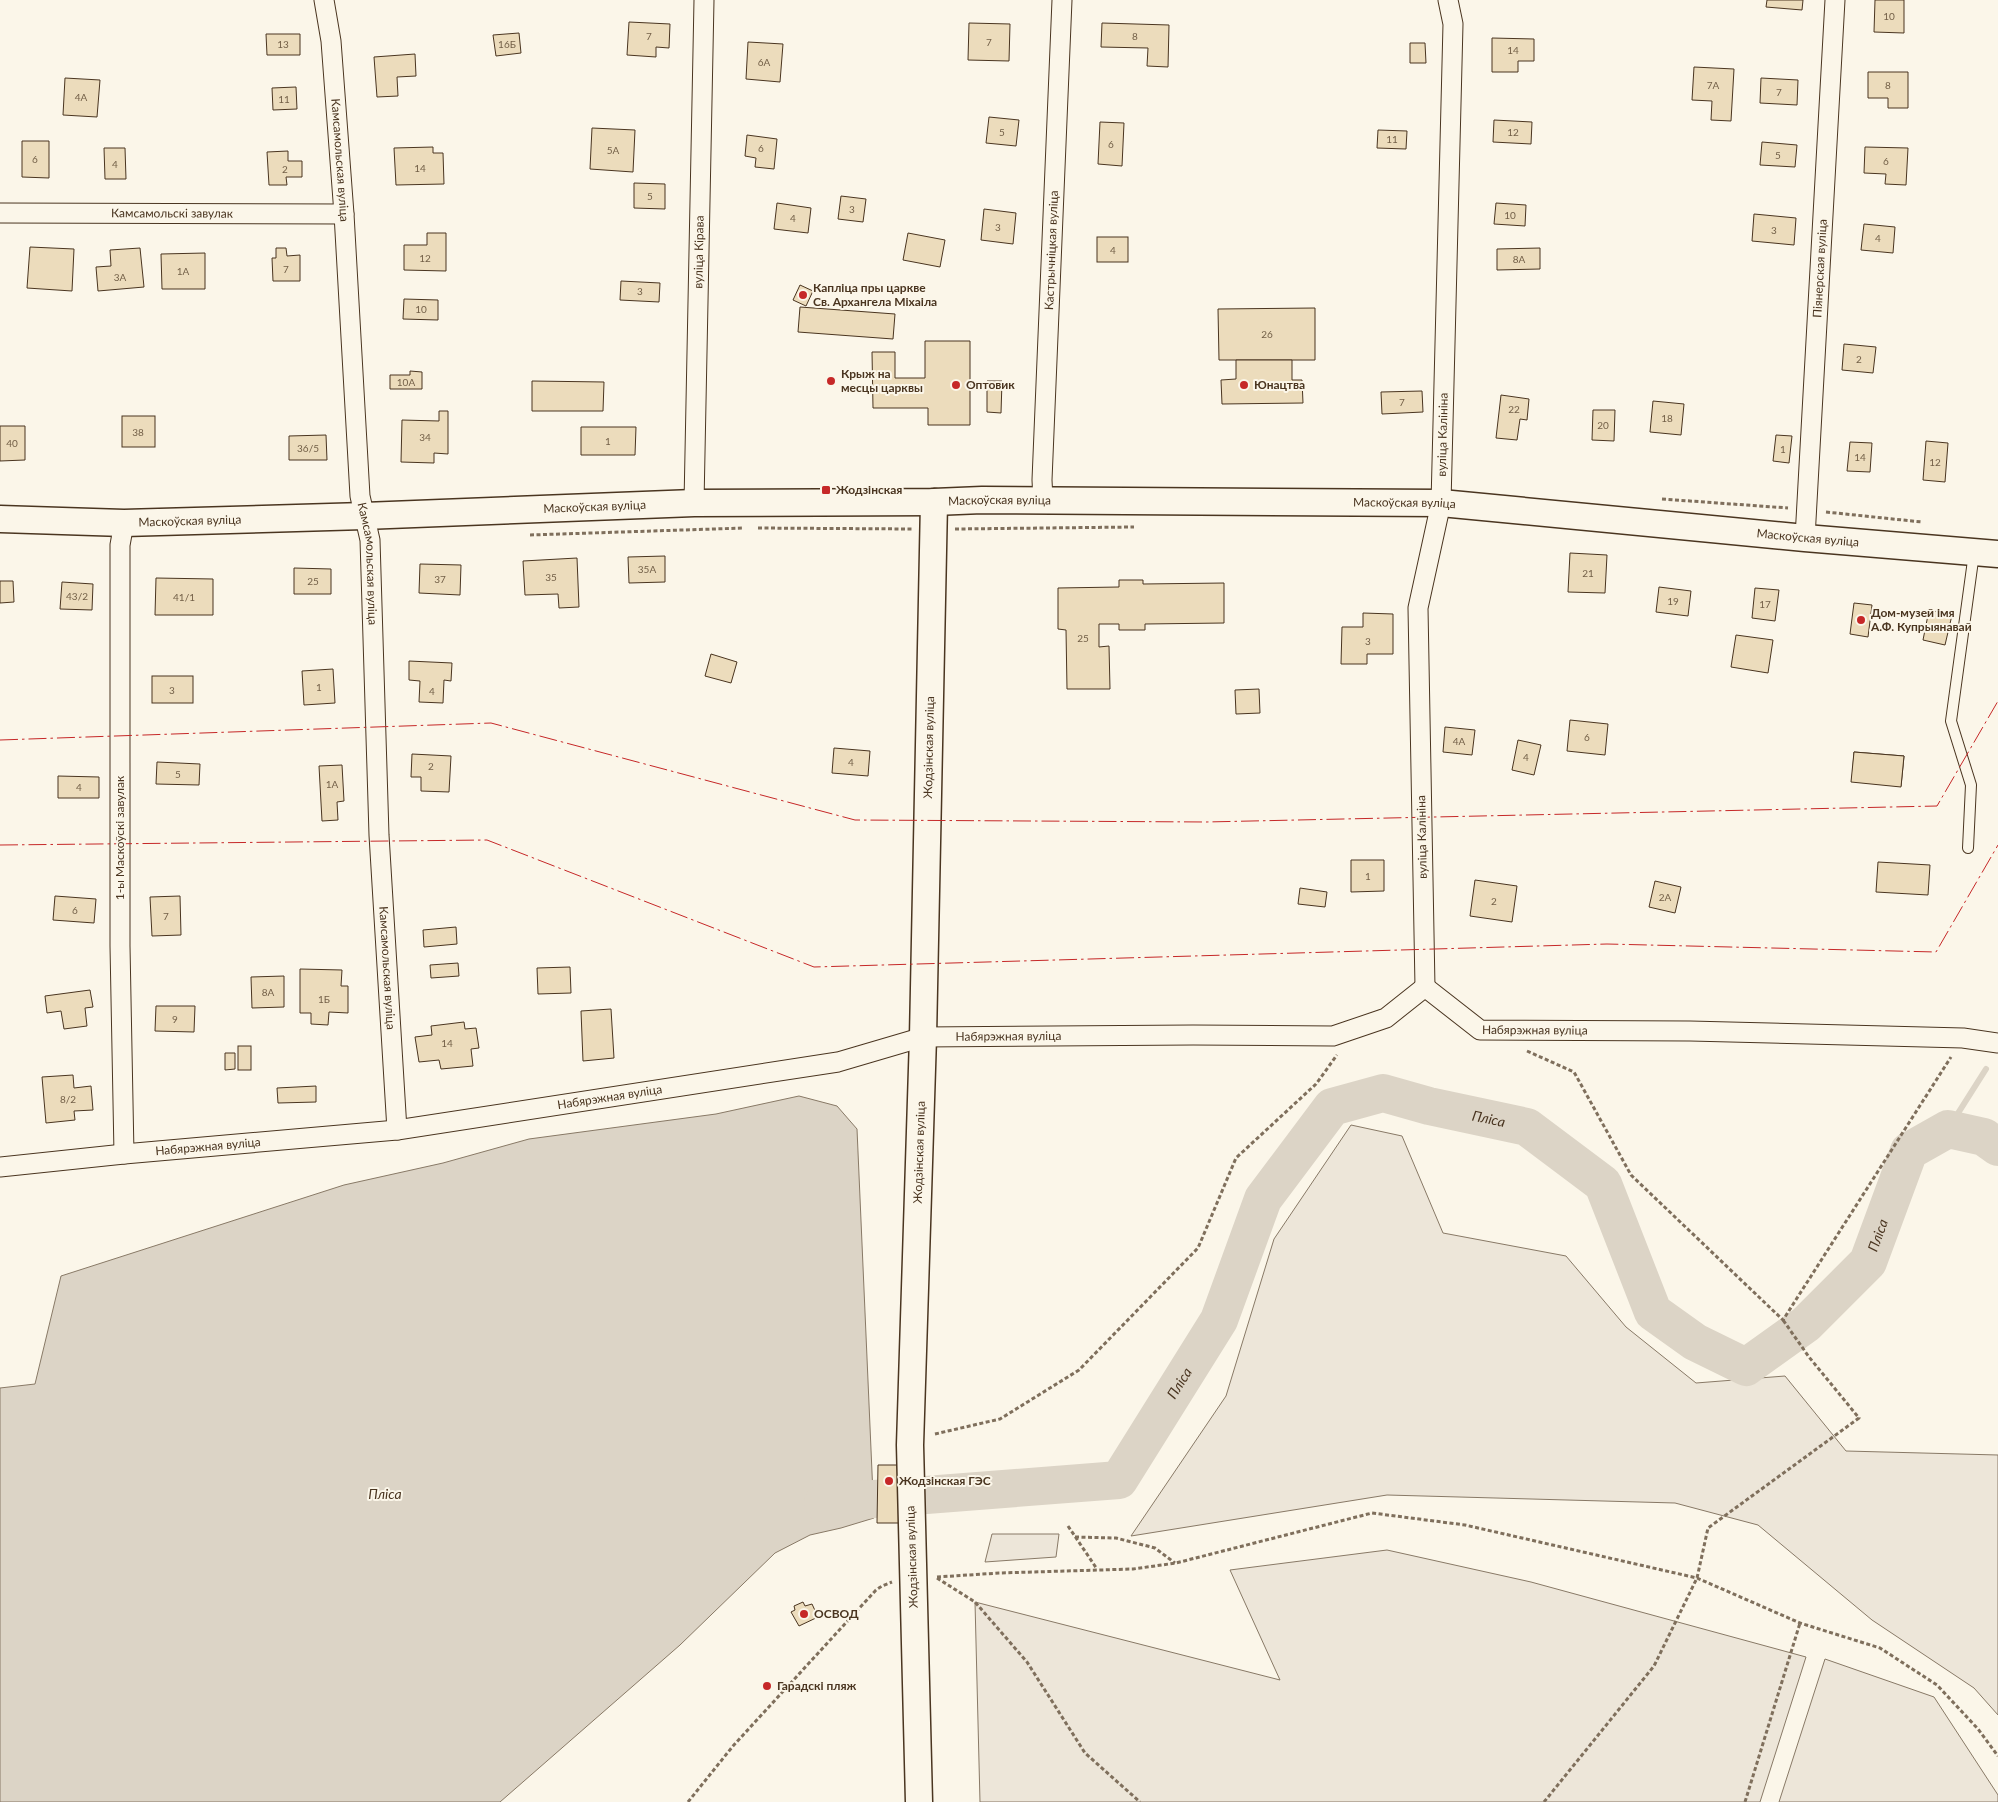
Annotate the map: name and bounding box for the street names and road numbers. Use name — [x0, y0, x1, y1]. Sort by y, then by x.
street label: Камсамольская вуліца — [328, 98, 352, 222]
street label: Кастрычніцкая вуліца — [1041, 190, 1061, 310]
street label: Камсамольскі завулак — [111, 205, 234, 221]
street label: вуліца Кірава — [690, 215, 707, 289]
street label: Піянерская вуліца — [1809, 219, 1830, 318]
street label: вуліца Калініна — [1434, 392, 1451, 477]
street label: Маскоўская вуліца — [948, 492, 1051, 508]
street label: Маскоўская вуліца — [1353, 494, 1457, 511]
street label: Маскоўская вуліца — [543, 497, 646, 516]
street label: Камсамольская вуліца — [355, 501, 381, 625]
street label: Маскоўская вуліца — [138, 512, 242, 530]
street label: Маскоўская вуліца — [1756, 525, 1860, 549]
street label: Жодзінская вуліца — [920, 696, 937, 799]
street label: 1-ы Маскоўскі завулак — [112, 775, 127, 900]
street label: вуліца Калініна — [1413, 795, 1430, 879]
street label: Камсамольская вуліца — [376, 906, 399, 1030]
street label: Набярэжная вуліца — [1482, 1022, 1588, 1038]
street label: Набярэжная вуліца — [955, 1028, 1061, 1044]
street label: Набярэжная вуліца — [556, 1081, 663, 1112]
street label: Жодзінская вуліца — [910, 1101, 928, 1204]
street label: Набярэжная вуліца — [155, 1134, 261, 1158]
street label: Жодзінская вуліца — [902, 1506, 921, 1608]

